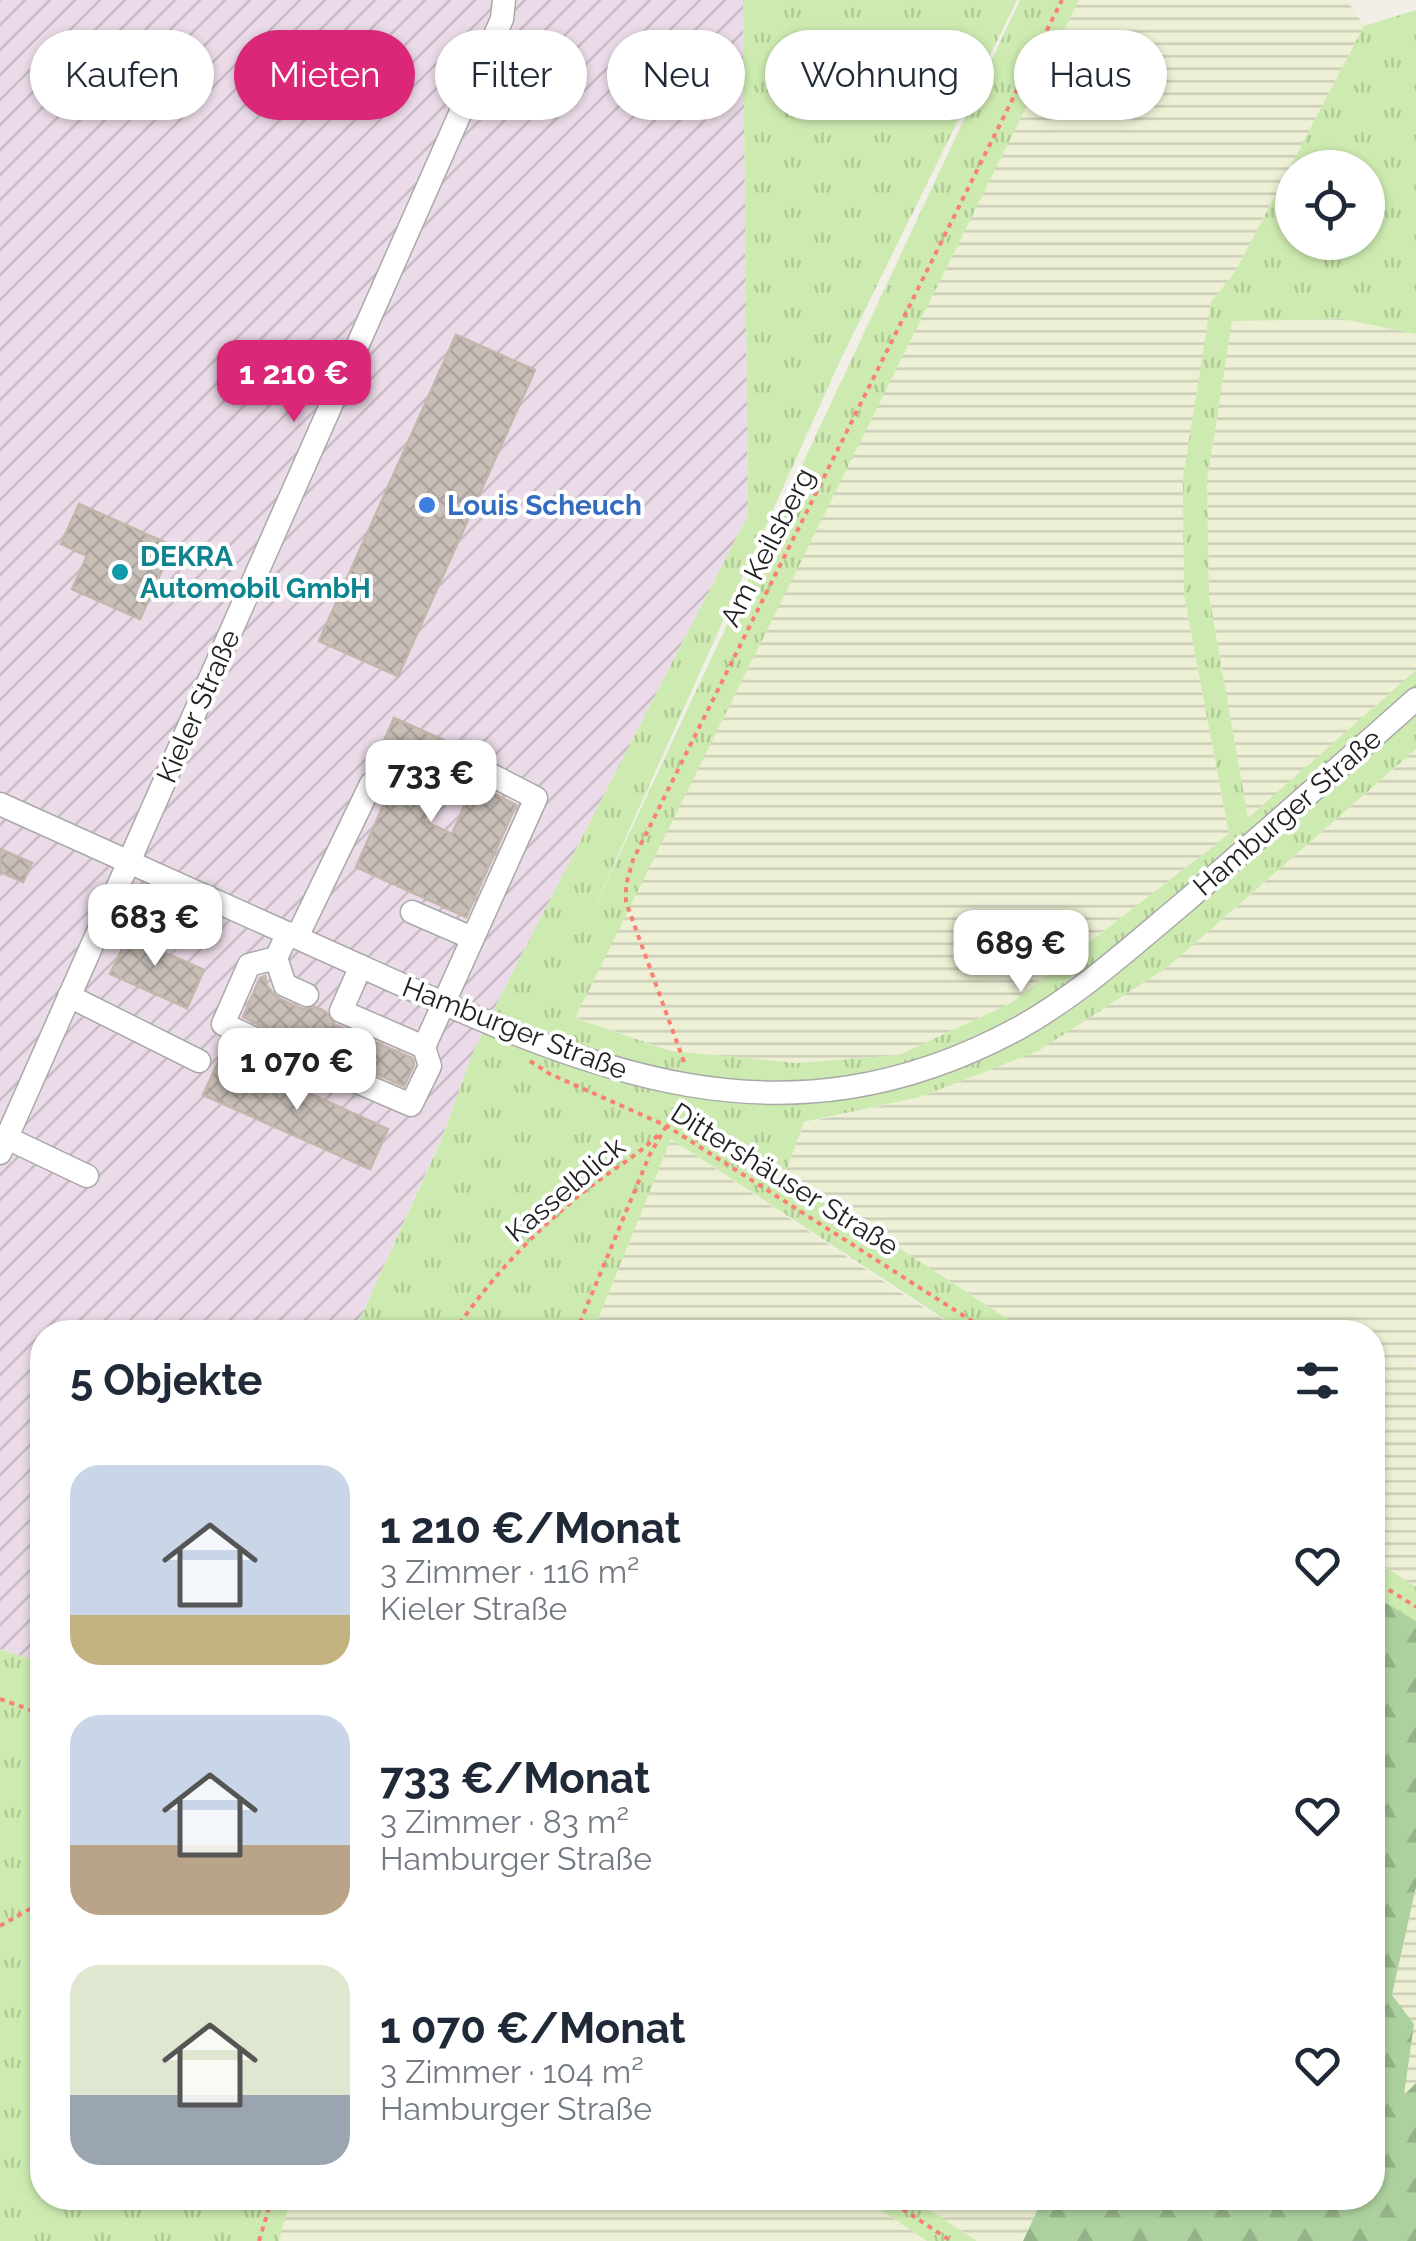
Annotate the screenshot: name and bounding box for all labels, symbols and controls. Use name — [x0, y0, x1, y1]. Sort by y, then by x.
chip: Kaufen — [30, 30, 214, 120]
chip: Mieten — [234, 30, 415, 120]
chip: Filter — [435, 30, 587, 120]
chip: Neu — [607, 30, 745, 120]
chip: Wohnung — [765, 30, 994, 120]
chip: Haus — [1014, 30, 1167, 120]
map controls — [1275, 150, 1385, 260]
button: locate — [1275, 150, 1385, 260]
pin: 1 210 € — [202, 340, 386, 425]
text: 1 210 € — [239, 354, 349, 391]
street label: Am Keilsberg — [713, 463, 821, 632]
place label: Louis Scheuch — [447, 489, 642, 522]
marker: Louis Scheuch — [416, 494, 438, 516]
place label: DEKRA Automobil GmbH — [140, 540, 371, 605]
marker: DEKRA Automobil GmbH — [109, 561, 131, 583]
street label: Kieler Straße — [150, 625, 247, 788]
street label: Hamburger Straße — [1187, 722, 1388, 903]
pin: 733 € — [361, 740, 501, 825]
text: 733 € — [388, 754, 474, 791]
pin: 683 € — [85, 884, 225, 969]
text: 683 € — [110, 898, 200, 935]
pin: 689 € — [951, 910, 1091, 995]
text: 689 € — [976, 924, 1066, 961]
street label: Hamburger Straße — [398, 970, 632, 1087]
pin: 1 070 € — [205, 1028, 389, 1113]
text: 1 070 € — [240, 1042, 354, 1079]
street label: Dittershäuser Straße — [665, 1096, 905, 1263]
street label: Kasselblick — [499, 1130, 632, 1249]
icon: filters — [1290, 1353, 1345, 1408]
text: 5 Objekte — [70, 1356, 262, 1405]
text: 1 210 €/Monat — [380, 1504, 681, 1553]
icon: home — [150, 1505, 270, 1625]
icon: heart — [1290, 1538, 1345, 1593]
text: 3 Zimmer · 116 m² — [380, 1553, 639, 1590]
text: Kieler Straße — [380, 1590, 567, 1627]
text: 733 €/Monat — [380, 1754, 650, 1803]
icon: home — [150, 1755, 270, 1875]
icon: heart — [1290, 1788, 1345, 1843]
text: 3 Zimmer · 83 m² — [380, 1803, 629, 1840]
text: Hamburger Straße — [380, 1840, 652, 1877]
text: 1 070 €/Monat — [380, 2004, 686, 2053]
icon: home — [150, 2005, 270, 2125]
icon: heart — [1290, 2038, 1345, 2093]
text: 3 Zimmer · 104 m² — [380, 2053, 644, 2090]
text: Hamburger Straße — [380, 2090, 652, 2127]

